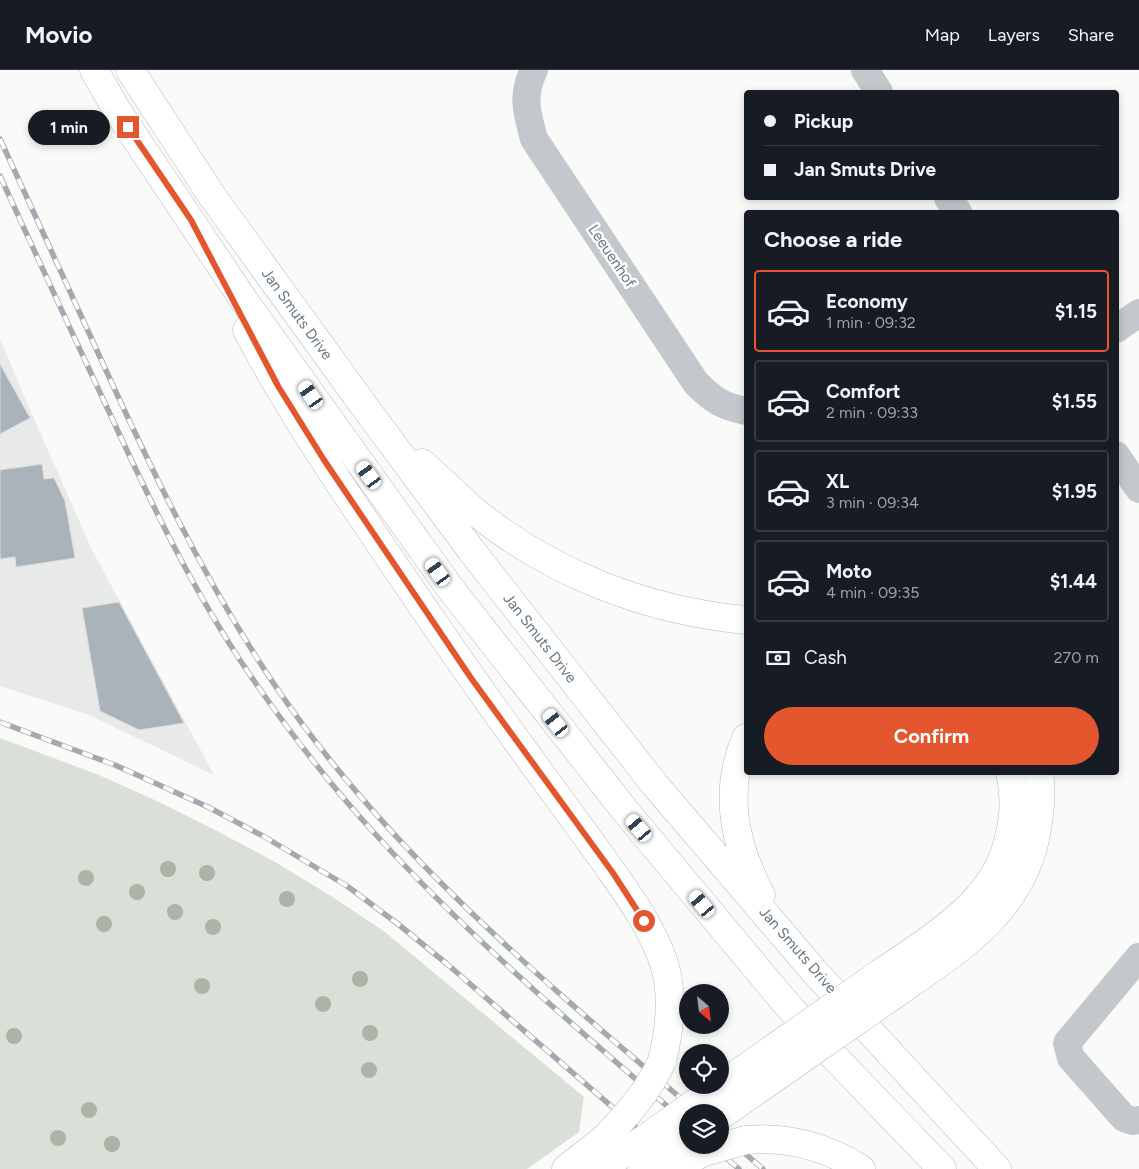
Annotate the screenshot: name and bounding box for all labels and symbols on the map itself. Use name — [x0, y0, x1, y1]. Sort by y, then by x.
callout: 1 min — [28, 110, 110, 144]
route end — [117, 116, 139, 138]
street label: Leeuenhof — [584, 221, 640, 291]
street label: Jan Smuts Drive — [258, 265, 336, 363]
car — [296, 378, 325, 412]
car — [354, 458, 383, 492]
car — [423, 555, 452, 589]
street label: Jan Smuts Drive — [499, 590, 581, 686]
car — [540, 707, 571, 739]
car — [623, 812, 654, 844]
car — [686, 888, 717, 920]
street label: Jan Smuts Drive — [755, 903, 841, 997]
route start — [633, 910, 655, 932]
north arrow — [679, 984, 729, 1034]

